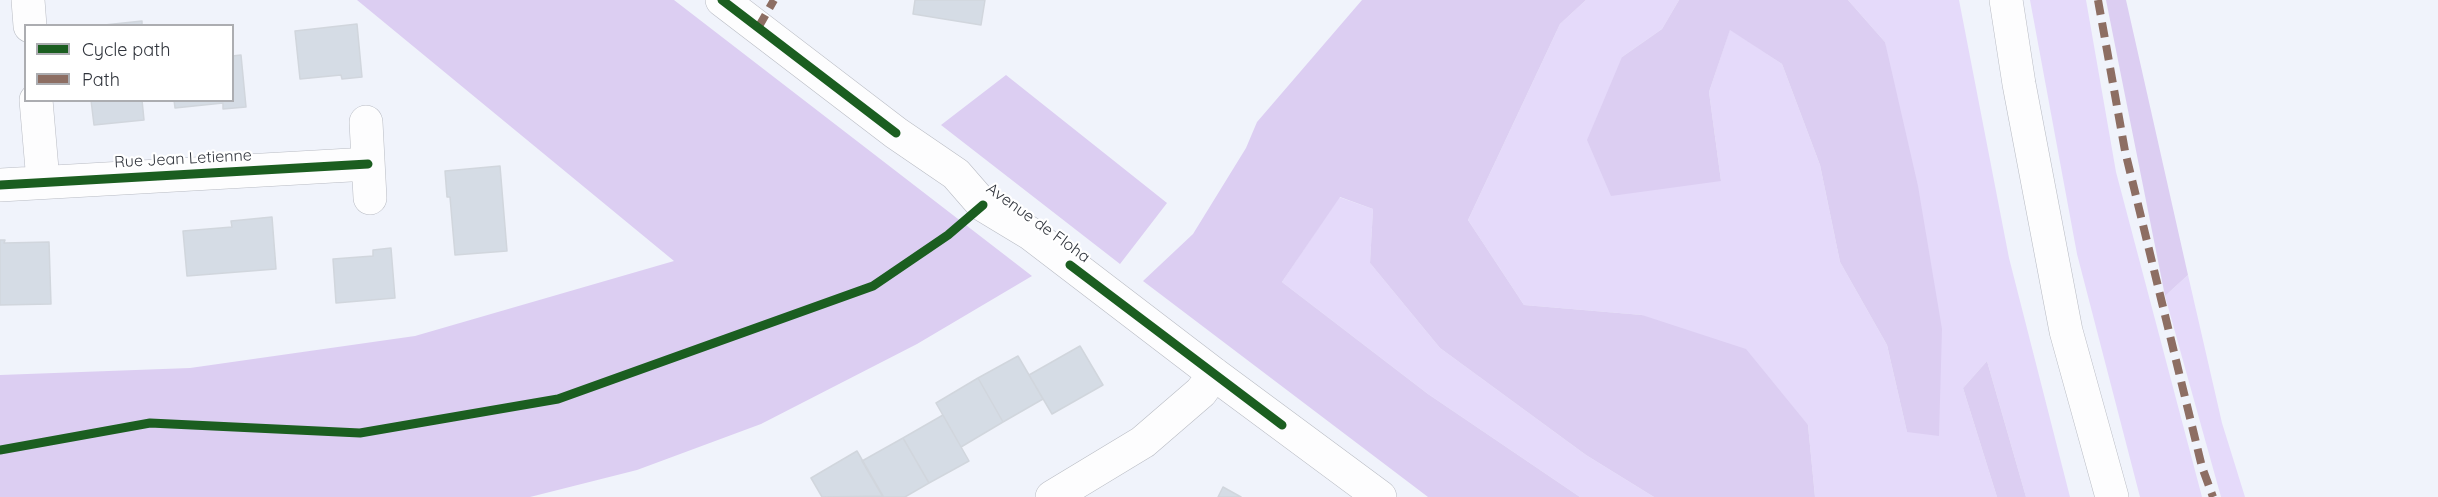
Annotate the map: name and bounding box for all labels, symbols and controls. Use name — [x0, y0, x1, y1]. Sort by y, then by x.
legend — [24, 24, 234, 102]
text: Cycle path — [82, 38, 170, 61]
text: Path — [82, 68, 120, 91]
street label: Rue Jean Letienne — [114, 146, 252, 172]
street label: Avenue de Floha — [983, 179, 1093, 267]

